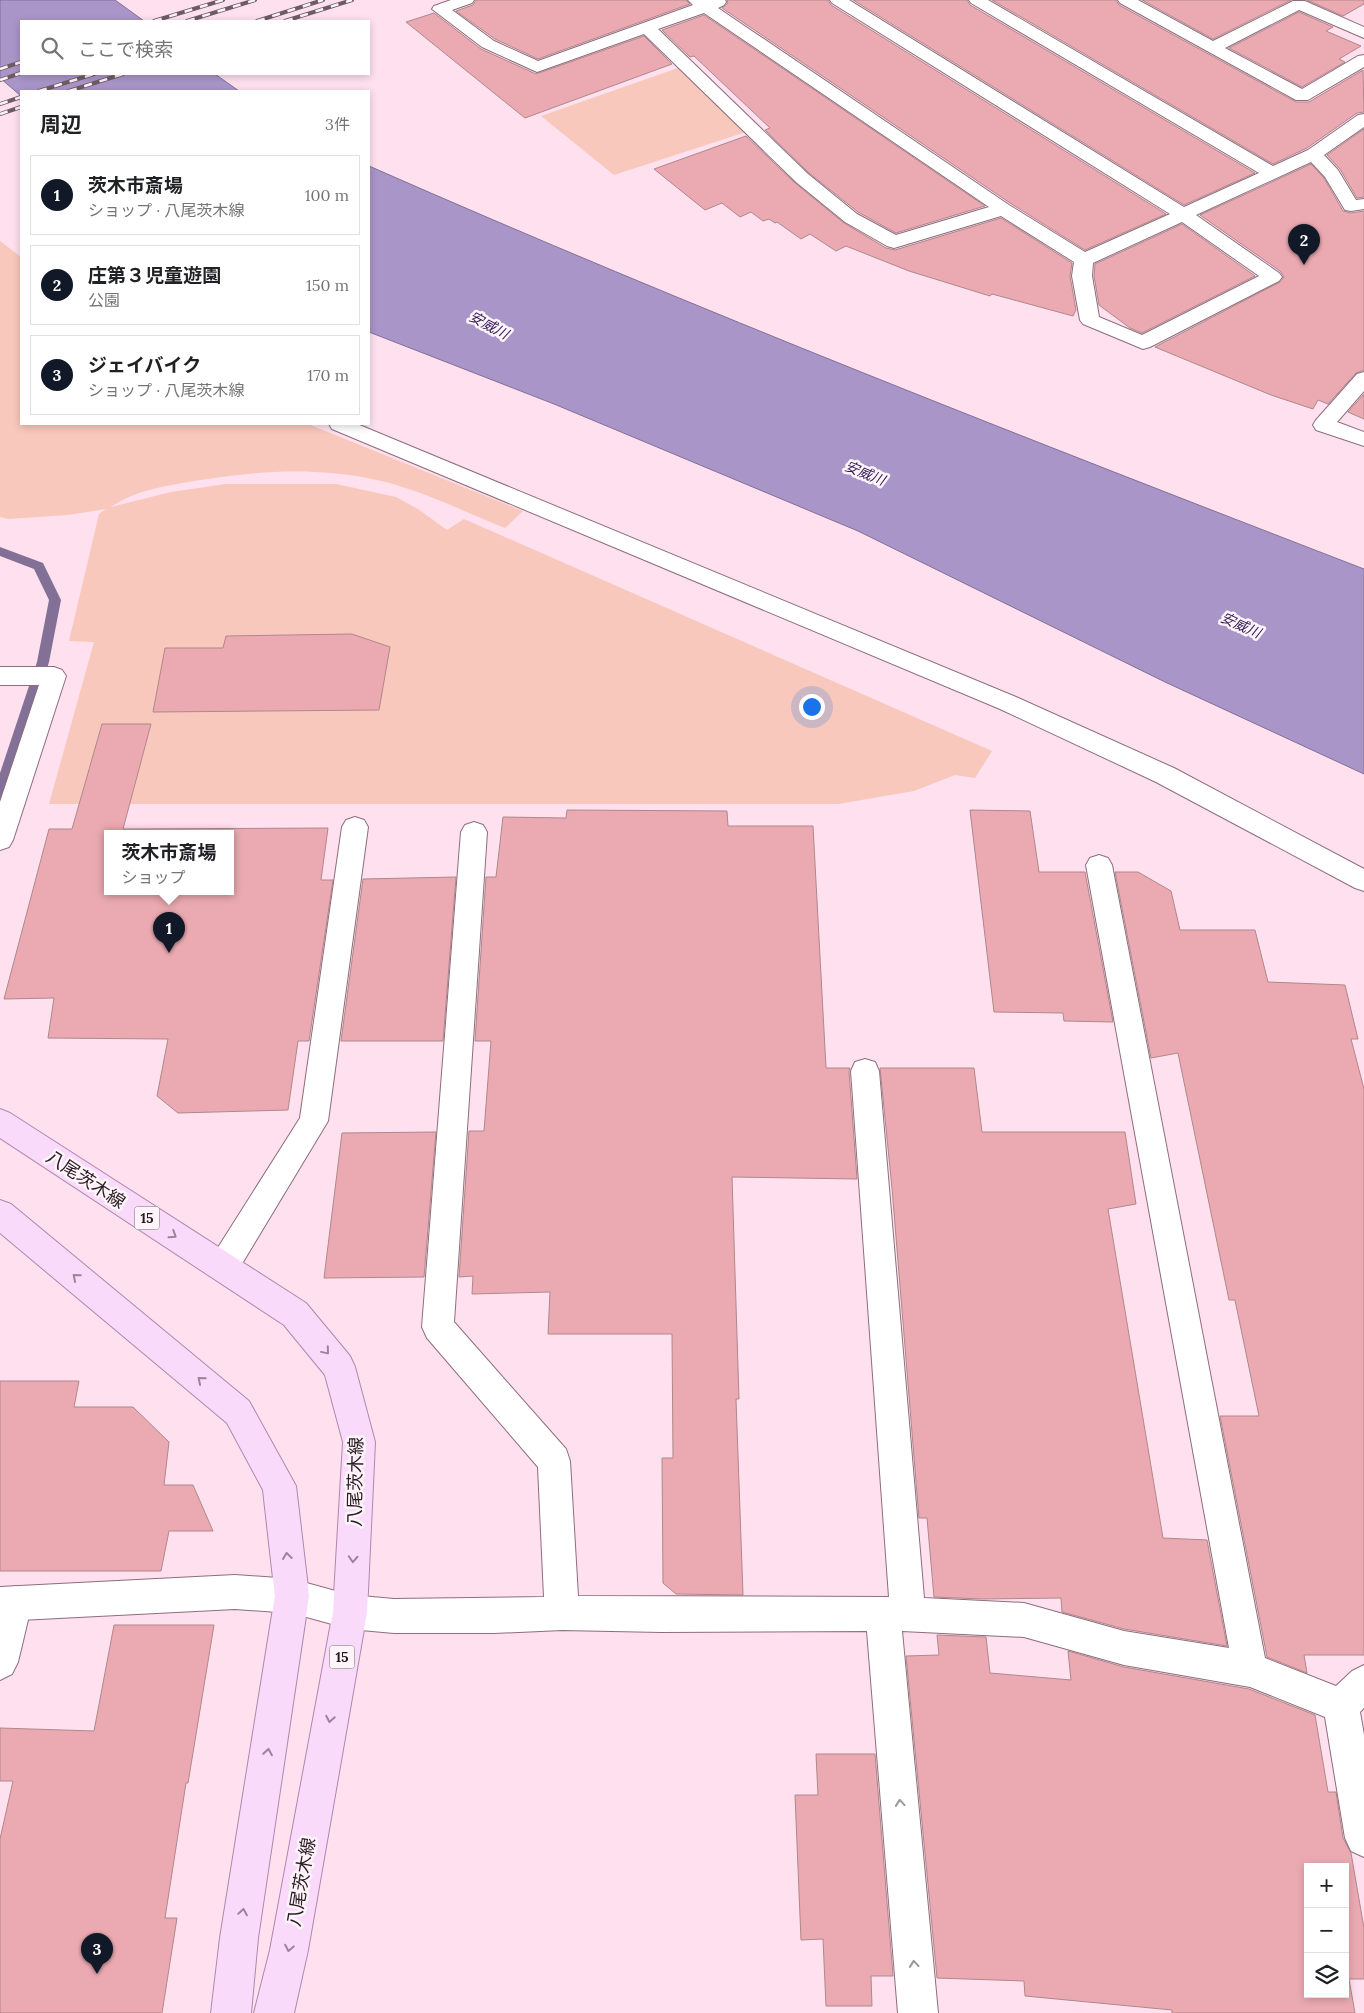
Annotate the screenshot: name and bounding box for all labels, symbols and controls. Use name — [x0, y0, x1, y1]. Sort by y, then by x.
search box — [20, 20, 370, 75]
icon: search — [38, 34, 66, 62]
text: ここで検索 — [78, 37, 173, 61]
text: 周辺 — [40, 111, 82, 138]
text: 3件 — [325, 114, 350, 134]
text: 茨木市斎場 — [88, 173, 183, 197]
text: 1 — [54, 185, 60, 205]
text: 100 m — [305, 185, 349, 205]
text: ショップ · 八尾茨木線 — [88, 200, 244, 220]
pin: 2 — [1288, 224, 1320, 265]
text: 庄第３児童遊園 — [88, 263, 221, 287]
text: 2 — [53, 275, 61, 295]
text: 150 m — [306, 275, 349, 295]
text: 公園 — [88, 290, 120, 310]
water label: 安威川 — [466, 307, 514, 344]
text: ジェイバイク — [88, 353, 201, 377]
text: 3 — [53, 365, 61, 385]
text: 170 m — [307, 365, 349, 385]
text: ショップ · 八尾茨木線 — [88, 380, 244, 400]
water label: 安威川 — [842, 457, 890, 490]
water label: 安威川 — [1218, 608, 1266, 643]
your location — [799, 694, 825, 720]
popup — [104, 830, 234, 895]
text: 茨木市斎場 — [121, 840, 217, 864]
text: ショップ — [121, 867, 186, 887]
pin: 1 — [153, 912, 185, 953]
street label: 八尾茨木線 — [42, 1145, 130, 1213]
road number: 15 — [134, 1206, 160, 1230]
one-way arrow — [167, 1229, 176, 1238]
one-way arrow — [73, 1274, 82, 1282]
one-way arrow — [320, 1345, 329, 1354]
one-way arrow — [198, 1378, 207, 1386]
street label: 八尾茨木線 — [343, 1437, 367, 1527]
one-way arrow — [282, 1552, 293, 1560]
one-way arrow — [347, 1555, 358, 1563]
road number: 15 — [330, 1645, 354, 1668]
one-way arrow — [326, 1715, 336, 1724]
one-way arrow — [262, 1747, 272, 1756]
one-way arrow — [894, 1798, 905, 1806]
street label: 八尾茨木線 — [282, 1836, 320, 1928]
map controls — [1304, 1863, 1349, 1998]
button: + — [1304, 1863, 1349, 1908]
one-way arrow — [237, 1908, 248, 1916]
button: − — [1304, 1908, 1349, 1953]
pin: 3 — [81, 1933, 113, 1974]
one-way arrow — [284, 1944, 295, 1952]
button: layers — [1304, 1953, 1349, 1998]
one-way arrow — [909, 1960, 920, 1968]

